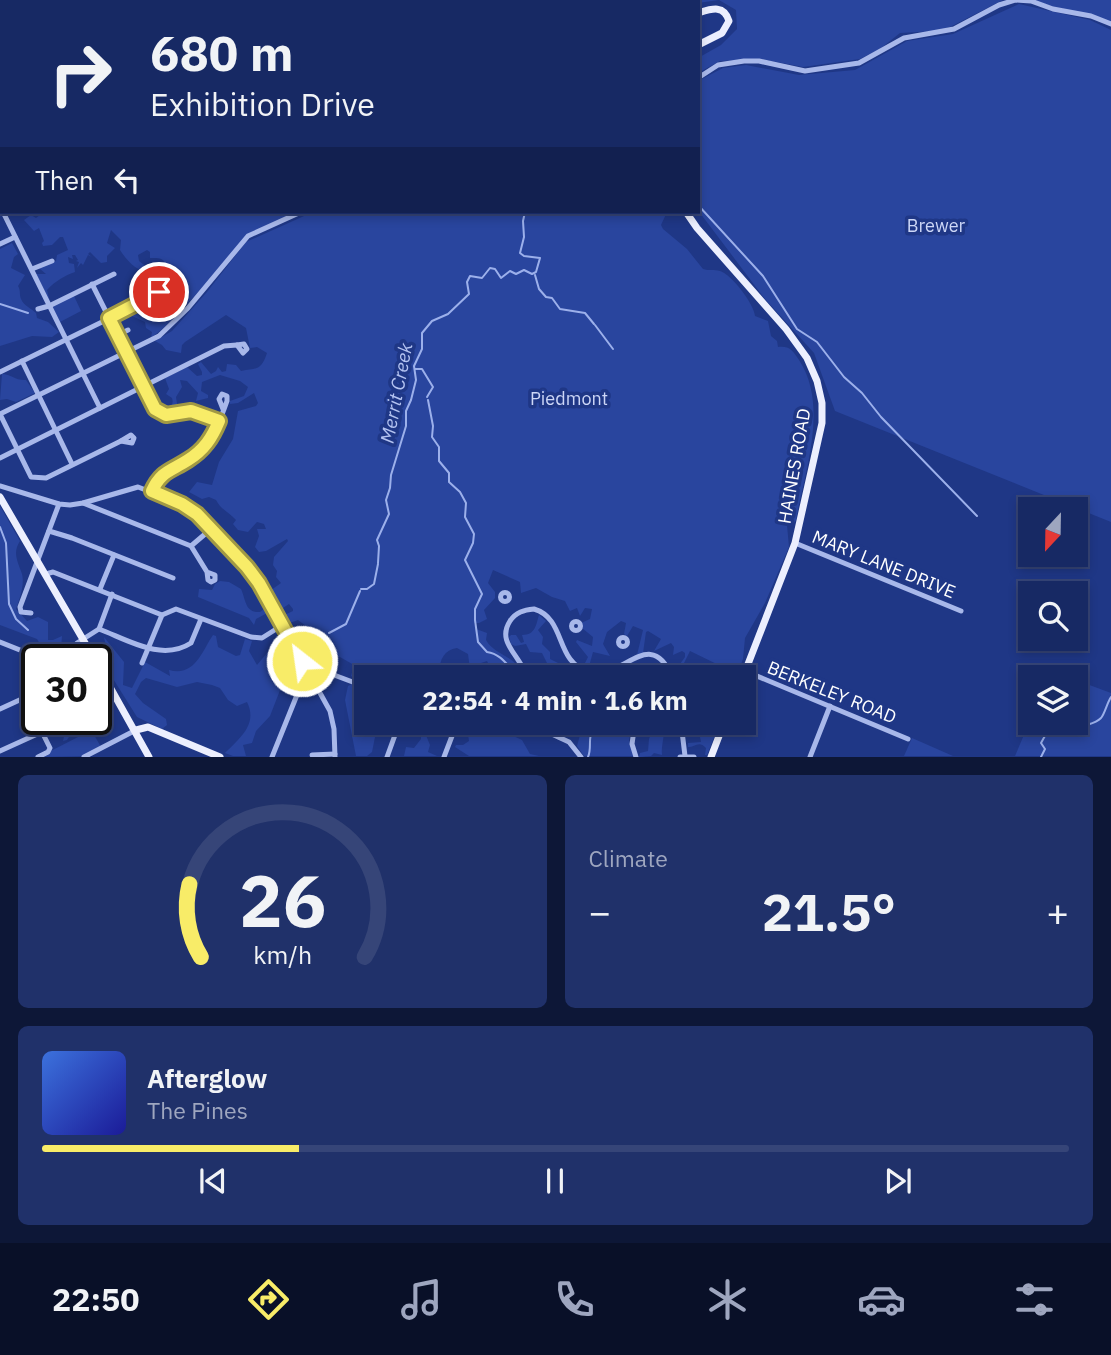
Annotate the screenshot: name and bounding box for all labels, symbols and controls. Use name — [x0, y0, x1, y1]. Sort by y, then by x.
text: 680 m — [150, 21, 294, 84]
icon: right — [35, 28, 126, 119]
text: Exhibition Drive — [150, 83, 375, 125]
icon: left — [108, 161, 146, 199]
text: Then — [35, 163, 94, 197]
park label: Brewer — [907, 214, 966, 237]
pin — [129, 262, 189, 322]
icon: arrive — [140, 273, 178, 311]
water label: Merrit Creek — [375, 340, 418, 445]
park label: Piedmont — [530, 387, 608, 410]
street label: HAINES ROAD — [773, 406, 815, 526]
north arrow — [1018, 497, 1088, 567]
map controls — [1018, 497, 1088, 735]
street label: MARY LANE DRIVE — [809, 525, 959, 603]
button: search — [1018, 581, 1088, 651]
position arrow — [265, 624, 339, 698]
speed limit sign: 30 — [21, 644, 112, 735]
street label: BERKELEY ROAD — [764, 656, 900, 728]
button: layers — [1018, 665, 1088, 735]
text: 22:54 · 4 min · 1.6 km — [422, 683, 688, 717]
text: Climate — [589, 843, 668, 873]
text: 26 — [239, 853, 326, 948]
text: 21.5° — [762, 878, 896, 945]
text: − — [589, 887, 611, 936]
text: + — [1046, 887, 1069, 936]
text: km/h — [253, 938, 312, 971]
text: Afterglow — [147, 1061, 267, 1095]
text: The Pines — [147, 1095, 248, 1125]
icon: previous — [194, 1162, 232, 1200]
icon: pause — [536, 1162, 574, 1200]
icon: next — [879, 1162, 917, 1200]
icon: directions — [244, 1275, 293, 1324]
icon: music — [397, 1275, 446, 1324]
icon: phone — [550, 1275, 599, 1324]
icon: climate — [703, 1275, 752, 1324]
icon: car — [857, 1275, 906, 1324]
icon: filters — [1010, 1275, 1059, 1324]
text: 22:50 — [52, 1278, 139, 1320]

